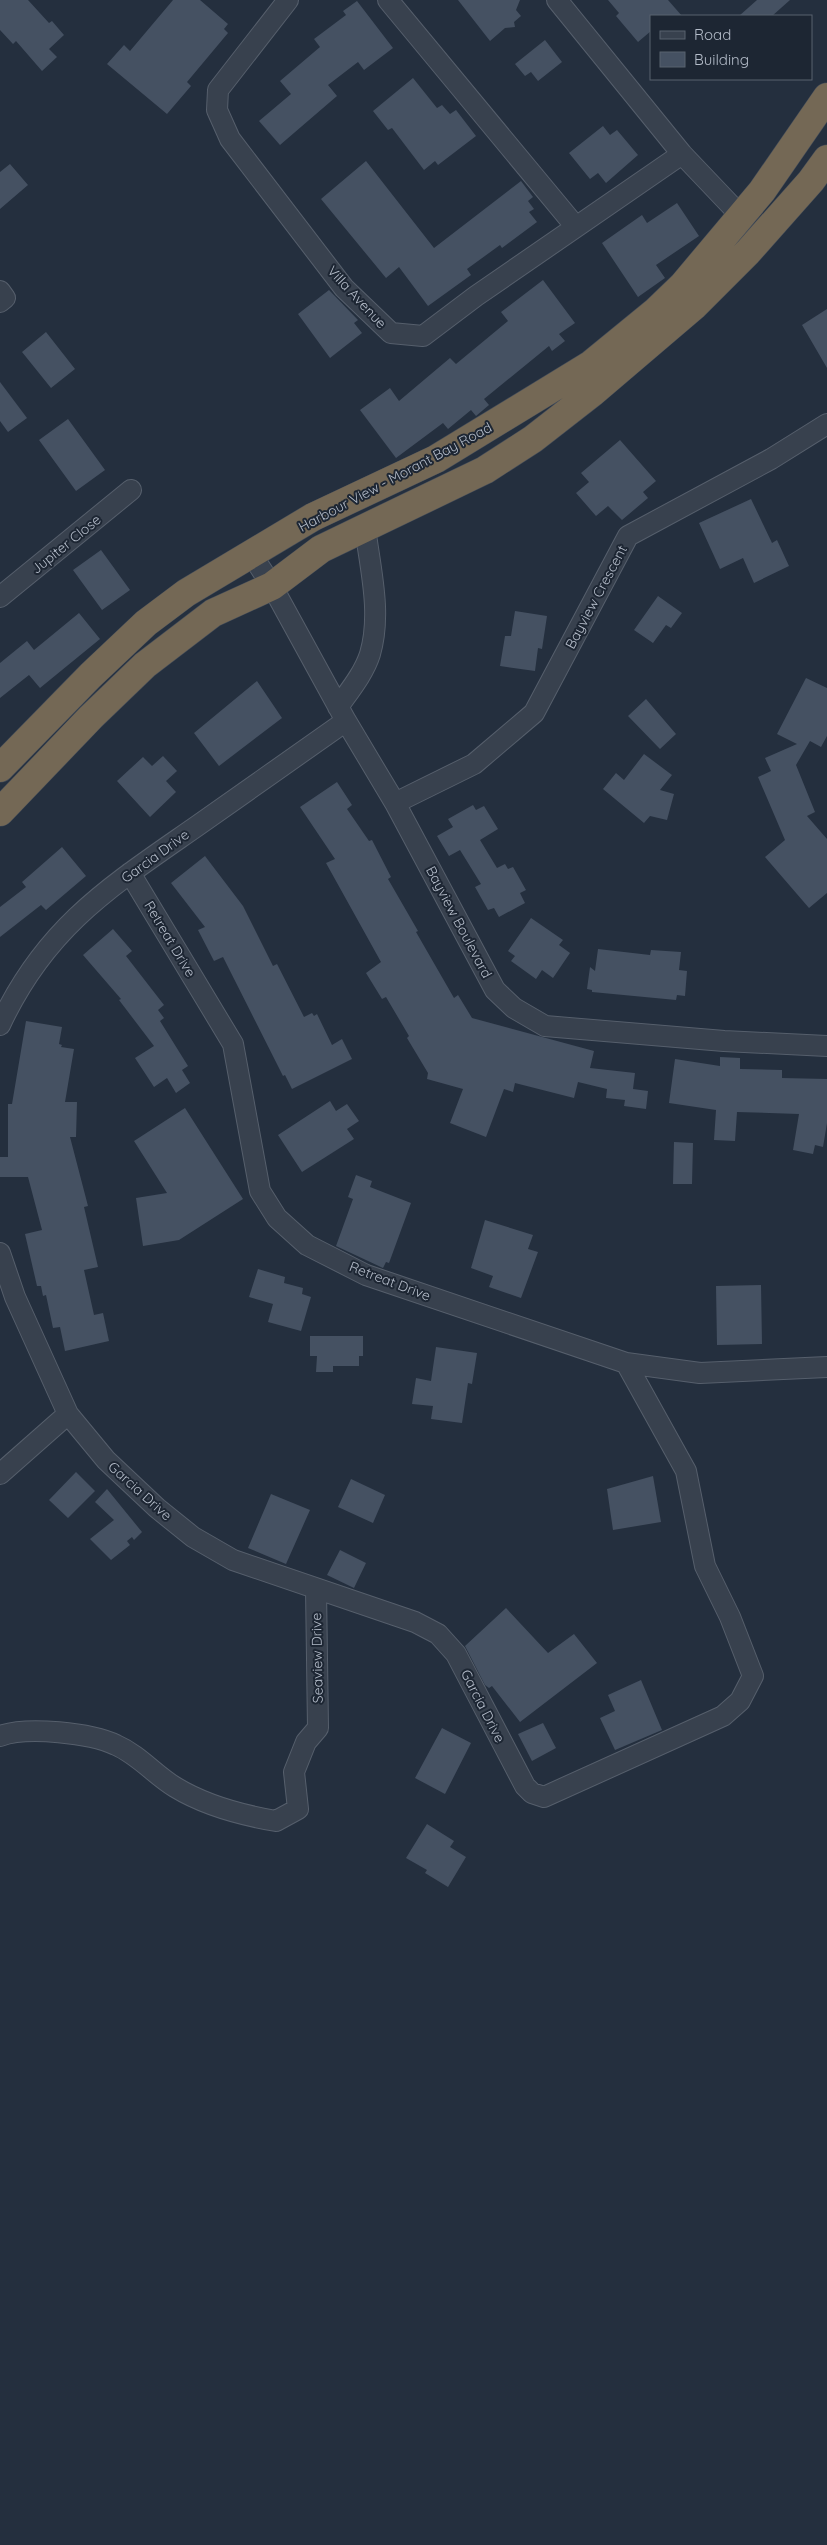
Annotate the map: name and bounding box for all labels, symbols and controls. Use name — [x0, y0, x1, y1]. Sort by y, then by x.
legend — [650, 15, 812, 80]
text: Road — [694, 25, 731, 44]
text: Building — [694, 50, 749, 69]
street label: Villa Avenue — [324, 262, 391, 332]
street label: Harbour View - Morant Bay Road — [295, 418, 495, 536]
street label: Jupiter Close — [28, 510, 105, 578]
street label: Bayview Crescent — [561, 542, 631, 652]
street label: Garcia Drive — [117, 825, 193, 887]
street label: Bayview Boulevard — [422, 863, 496, 981]
street label: Retreat Drive — [140, 898, 200, 980]
street label: Retreat Drive — [347, 1257, 433, 1305]
street label: Garcia Drive — [104, 1458, 176, 1524]
street label: Seaview Drive — [307, 1613, 327, 1703]
street label: Garcia Drive — [457, 1666, 509, 1746]

